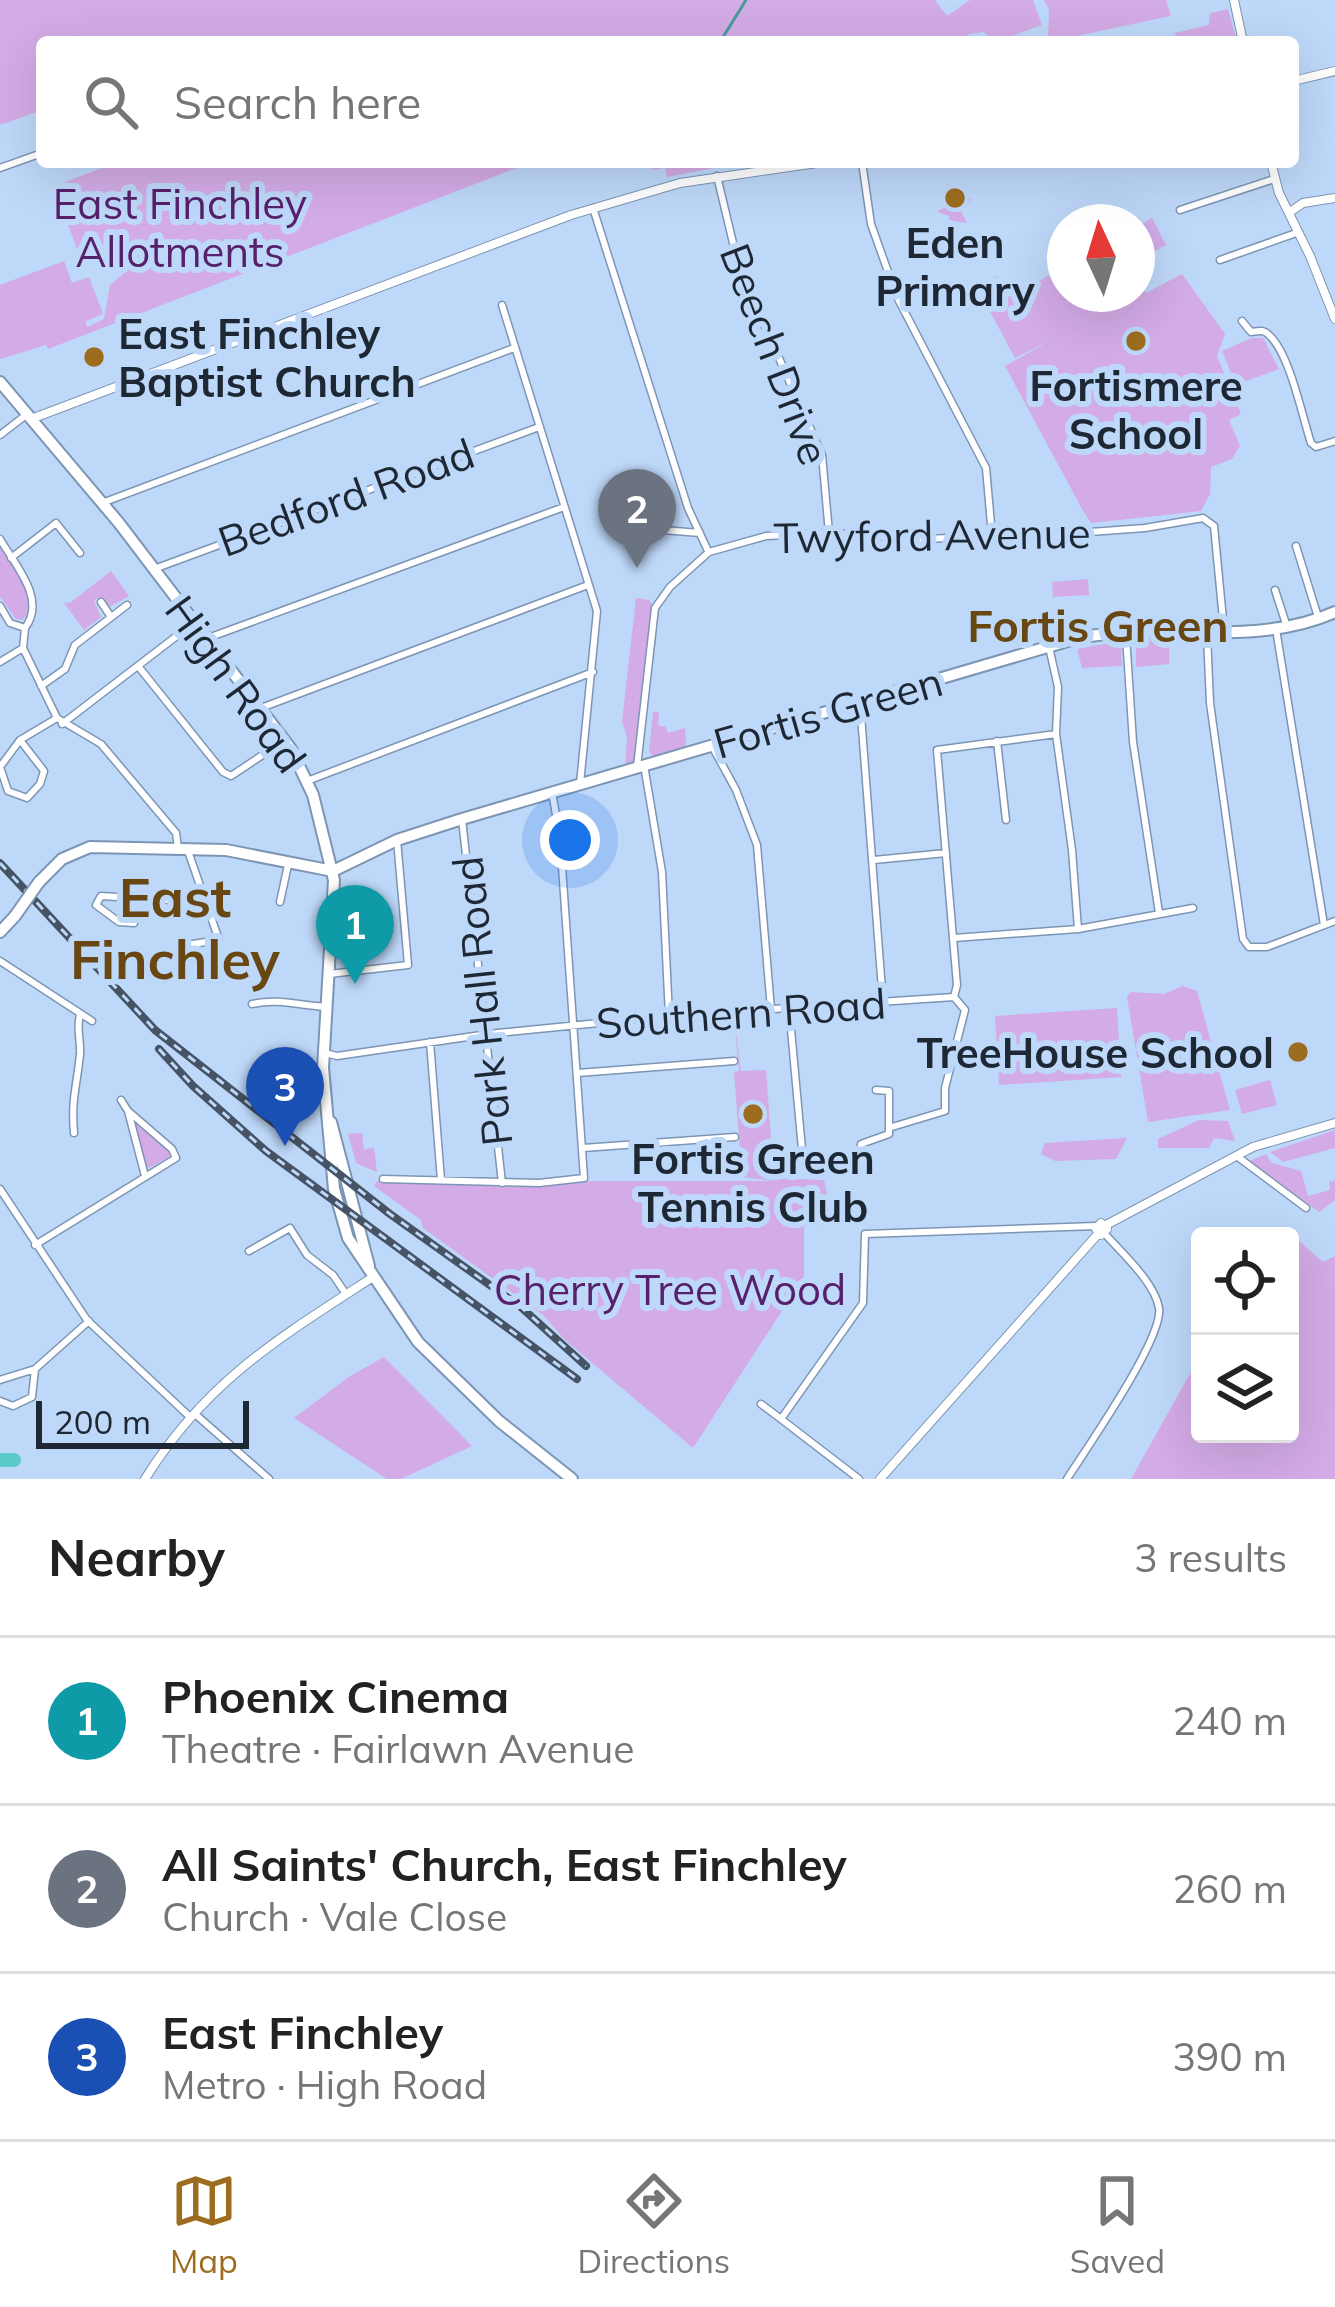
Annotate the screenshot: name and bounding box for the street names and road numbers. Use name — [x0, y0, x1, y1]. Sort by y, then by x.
street label: Beech Drive — [709, 236, 841, 472]
street label: Bedford Road — [211, 426, 481, 568]
street label: Twyford Avenue — [773, 506, 1091, 564]
street label: High Road — [154, 585, 318, 783]
street label: Fortis Green — [707, 654, 949, 770]
street label: Park Hall Road — [440, 854, 524, 1148]
street label: Southern Road — [594, 976, 888, 1050]

